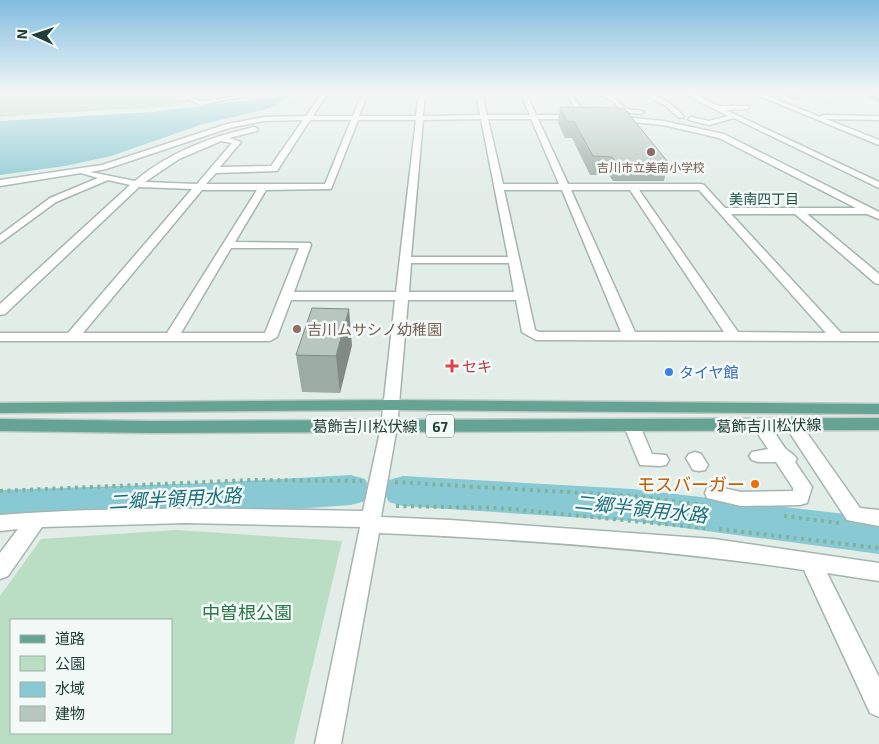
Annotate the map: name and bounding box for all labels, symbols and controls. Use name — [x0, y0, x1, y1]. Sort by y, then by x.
north arrow — [10, 10, 60, 60]
text: N — [13, 29, 30, 40]
marker: 吉川市立美南小学校 — [645, 146, 657, 158]
place label: 吉川市立美南小学校 — [597, 160, 705, 174]
district label: 美南四丁目 — [729, 190, 799, 207]
place label: 吉川ムサシノ幼稚園 — [307, 320, 442, 338]
marker: 吉川ムサシノ幼稚園 — [291, 323, 303, 335]
place label: セキ — [462, 357, 492, 375]
marker: セキ — [446, 360, 458, 372]
place label: タイヤ館 — [679, 363, 739, 381]
marker: タイヤ館 — [663, 366, 675, 378]
road number: 67 — [426, 414, 454, 438]
street label: 葛飾吉川松伏線 — [716, 415, 822, 435]
street label: 葛飾吉川松伏線 — [312, 417, 418, 435]
place label: モスバーガー — [637, 473, 745, 495]
marker: モスバーガー — [749, 478, 761, 490]
water label: 二郷半領用水路 — [108, 483, 244, 513]
water label: 二郷半領用水路 — [574, 490, 710, 527]
park label: 中曽根公園 — [202, 601, 292, 623]
legend — [10, 619, 172, 734]
text: 道路 — [55, 629, 85, 647]
text: 公園 — [55, 654, 85, 672]
text: 水域 — [55, 679, 85, 697]
text: 建物 — [55, 704, 85, 722]

